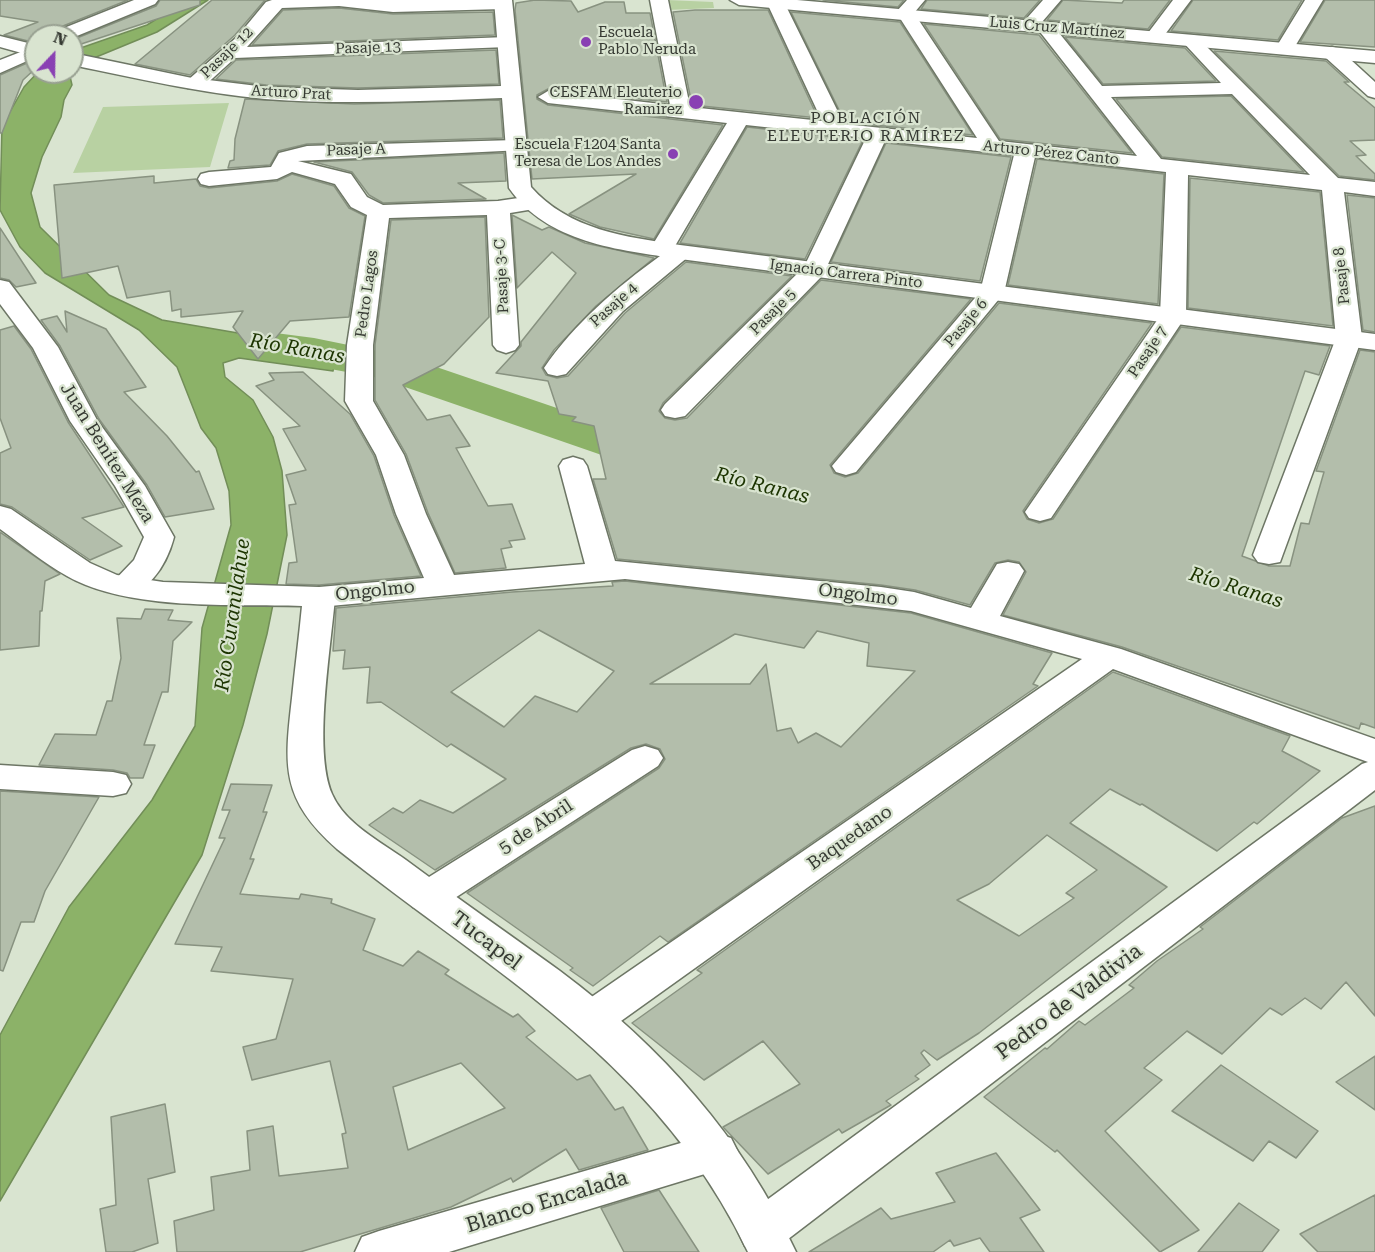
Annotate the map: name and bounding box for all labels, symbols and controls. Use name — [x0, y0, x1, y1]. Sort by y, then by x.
street label: Luis Cruz Martínez — [989, 13, 1125, 43]
north arrow — [24, 24, 84, 84]
street label: Pasaje 12 — [197, 24, 257, 82]
place label: Escuela Pablo Neruda — [598, 24, 696, 59]
text: N — [51, 28, 69, 50]
marker: Escuela Pablo Neruda — [579, 35, 593, 49]
street label: Pasaje 13 — [335, 38, 401, 58]
street label: Arturo Prat — [251, 82, 331, 104]
place label: CESFAM Eleuterio Ramirez — [549, 84, 682, 119]
marker: CESFAM Eleuterio Ramirez — [687, 93, 705, 111]
district label: POBLACIÓN ELEUTERIO RAMÍREZ — [767, 108, 965, 146]
place label: Escuela F1204 Santa Teresa de Los Andes — [514, 136, 661, 171]
street label: Arturo Pérez Canto — [982, 137, 1120, 169]
street label: Pasaje A — [326, 140, 386, 160]
marker: Escuela F1204 Santa Teresa de Los Andes — [666, 147, 680, 161]
street label: Pasaje 3-C — [491, 238, 513, 314]
street label: Pasaje 8 — [1330, 246, 1354, 306]
street label: Pedro Lagos — [352, 249, 382, 339]
street label: Ignacio Carrera Pinto — [768, 256, 924, 292]
street label: Pasaje 4 — [587, 279, 641, 331]
street label: Pasaje 5 — [746, 285, 800, 339]
street label: Pasaje 6 — [941, 295, 991, 351]
street label: Pasaje 7 — [1124, 323, 1172, 381]
water label: Río Ranas — [248, 329, 346, 369]
street label: Juan Benítez Meza — [55, 379, 159, 527]
water label: Río Ranas — [712, 463, 812, 509]
water label: Río Curanilahue — [210, 537, 256, 693]
water label: Río Ranas — [1186, 562, 1286, 614]
street label: Ongolmo — [334, 576, 416, 606]
street label: Ongolmo — [817, 579, 899, 611]
street label: 5 de Abril — [495, 795, 577, 859]
street label: Baquedano — [804, 801, 896, 875]
street label: Tucapel — [446, 906, 526, 976]
street label: Pedro de Valdivia — [991, 939, 1147, 1065]
street label: Blanco Encalada — [463, 1165, 631, 1239]

